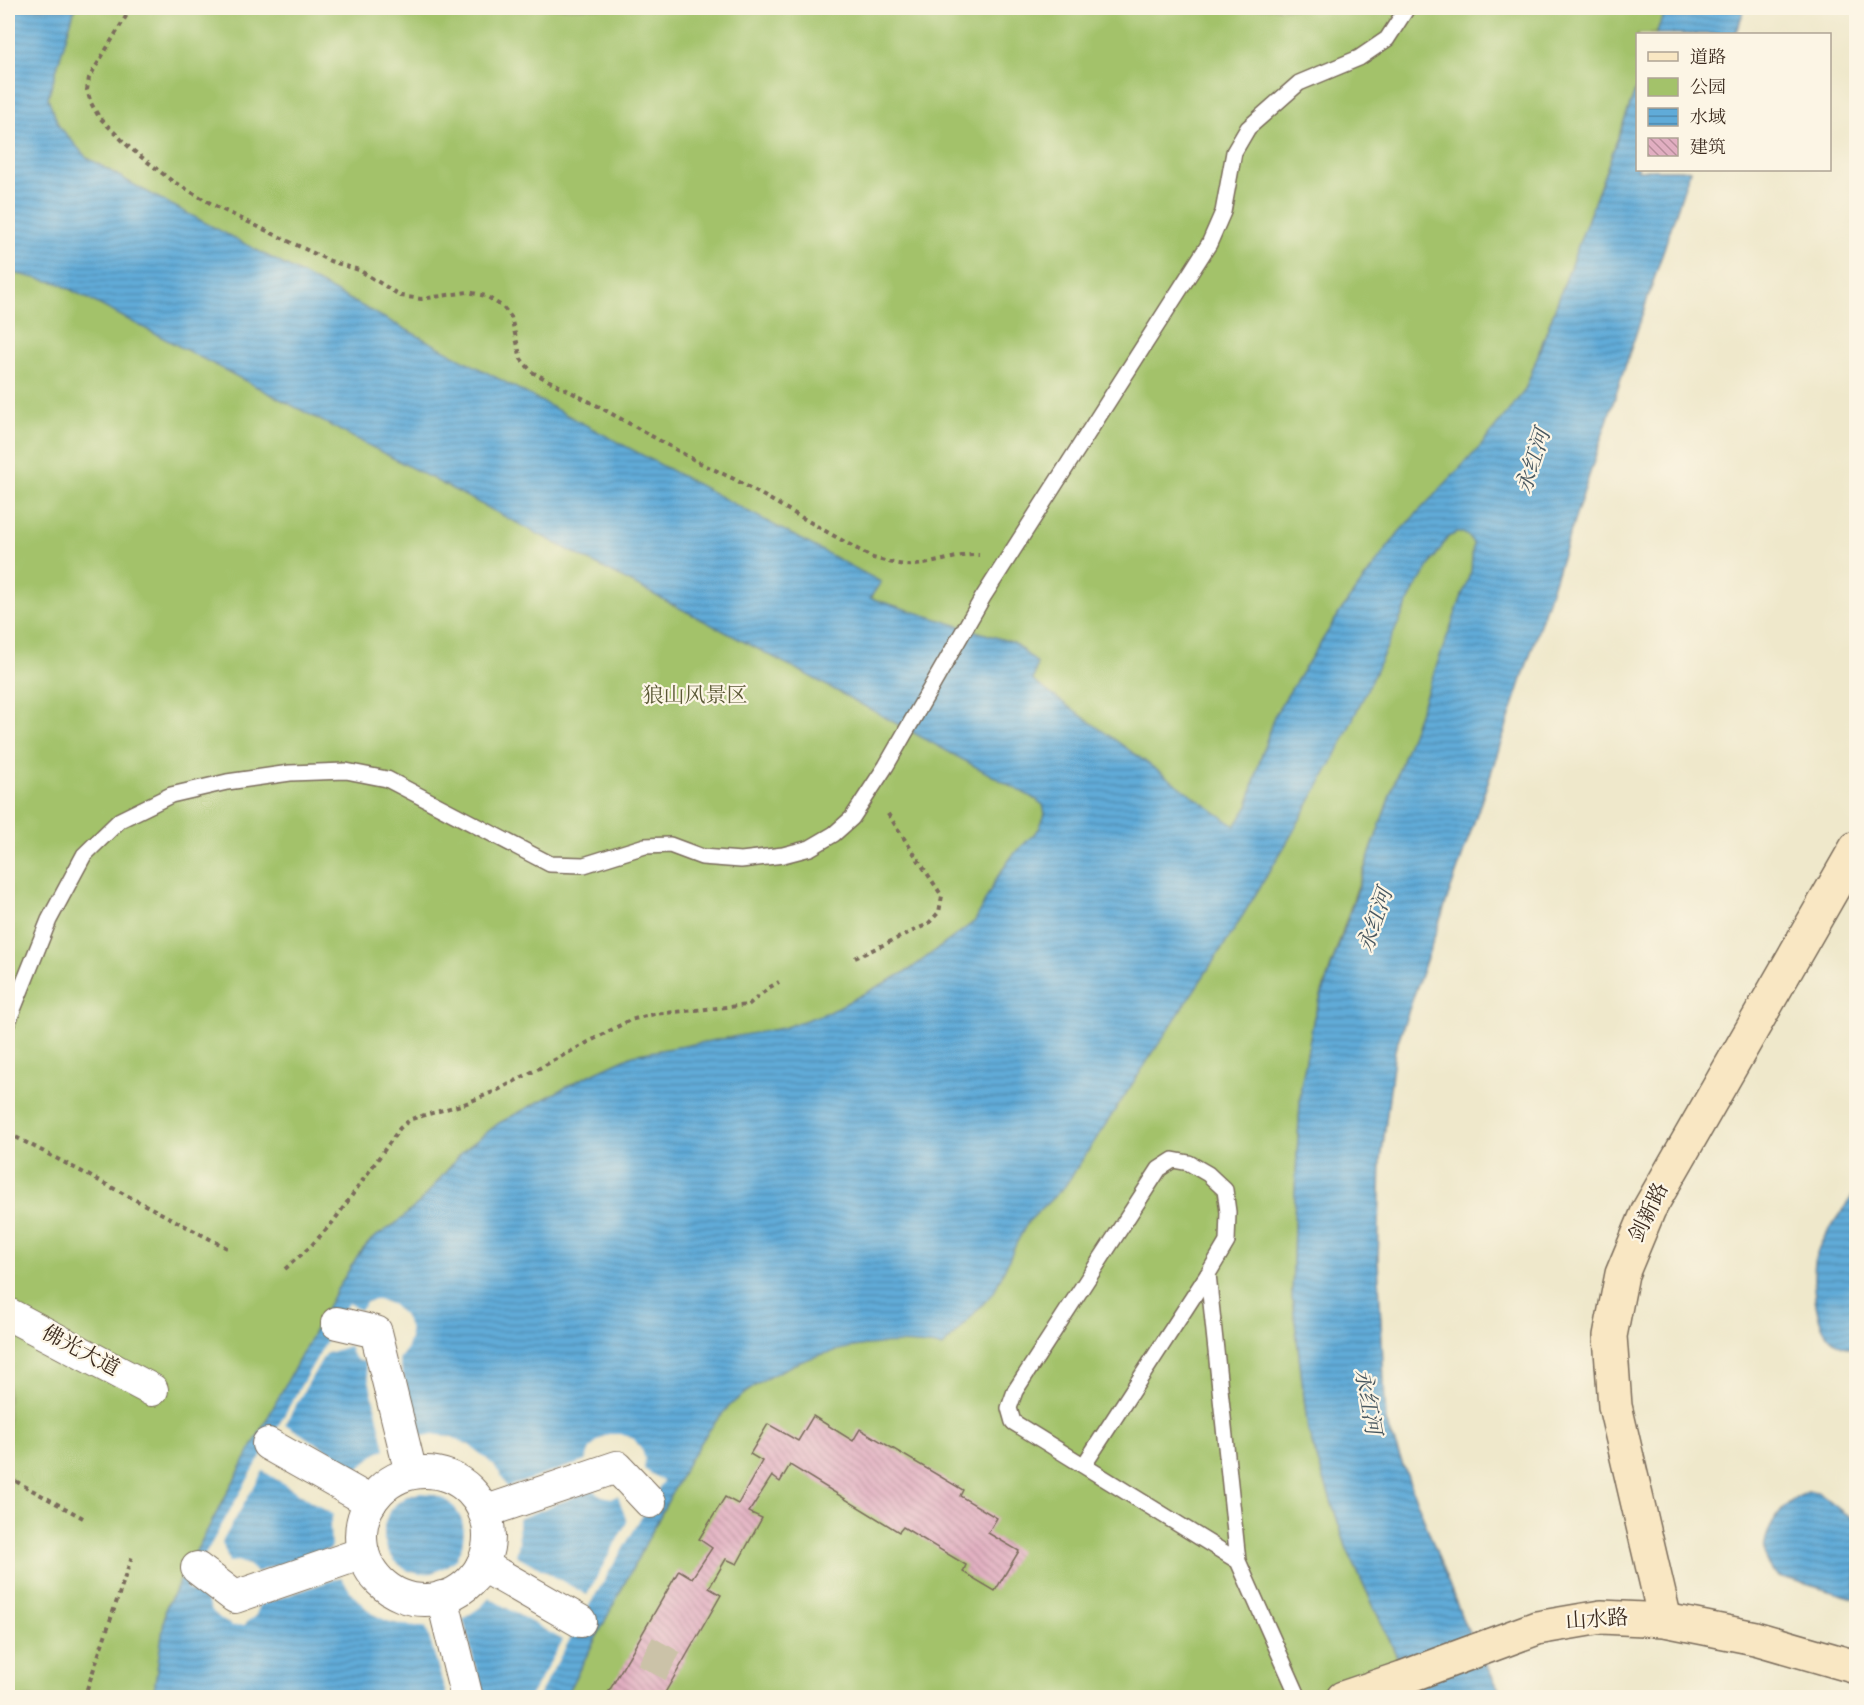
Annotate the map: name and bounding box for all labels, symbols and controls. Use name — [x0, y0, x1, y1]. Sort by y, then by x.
legend — [1636, 33, 1831, 171]
text: 道路 — [1690, 46, 1726, 72]
text: 公园 — [1690, 76, 1726, 102]
text: 水域 — [1690, 106, 1726, 132]
text: 建筑 — [1690, 136, 1726, 162]
water label: 永红河 — [1510, 422, 1562, 498]
park label: 狼山风景区 — [643, 682, 748, 712]
water label: 永红河 — [1351, 881, 1404, 957]
street label: 剑新路 — [1623, 1178, 1677, 1248]
street label: 佛光大道 — [36, 1319, 124, 1385]
water label: 永红河 — [1345, 1367, 1388, 1441]
street label: 山水路 — [1565, 1604, 1629, 1638]

